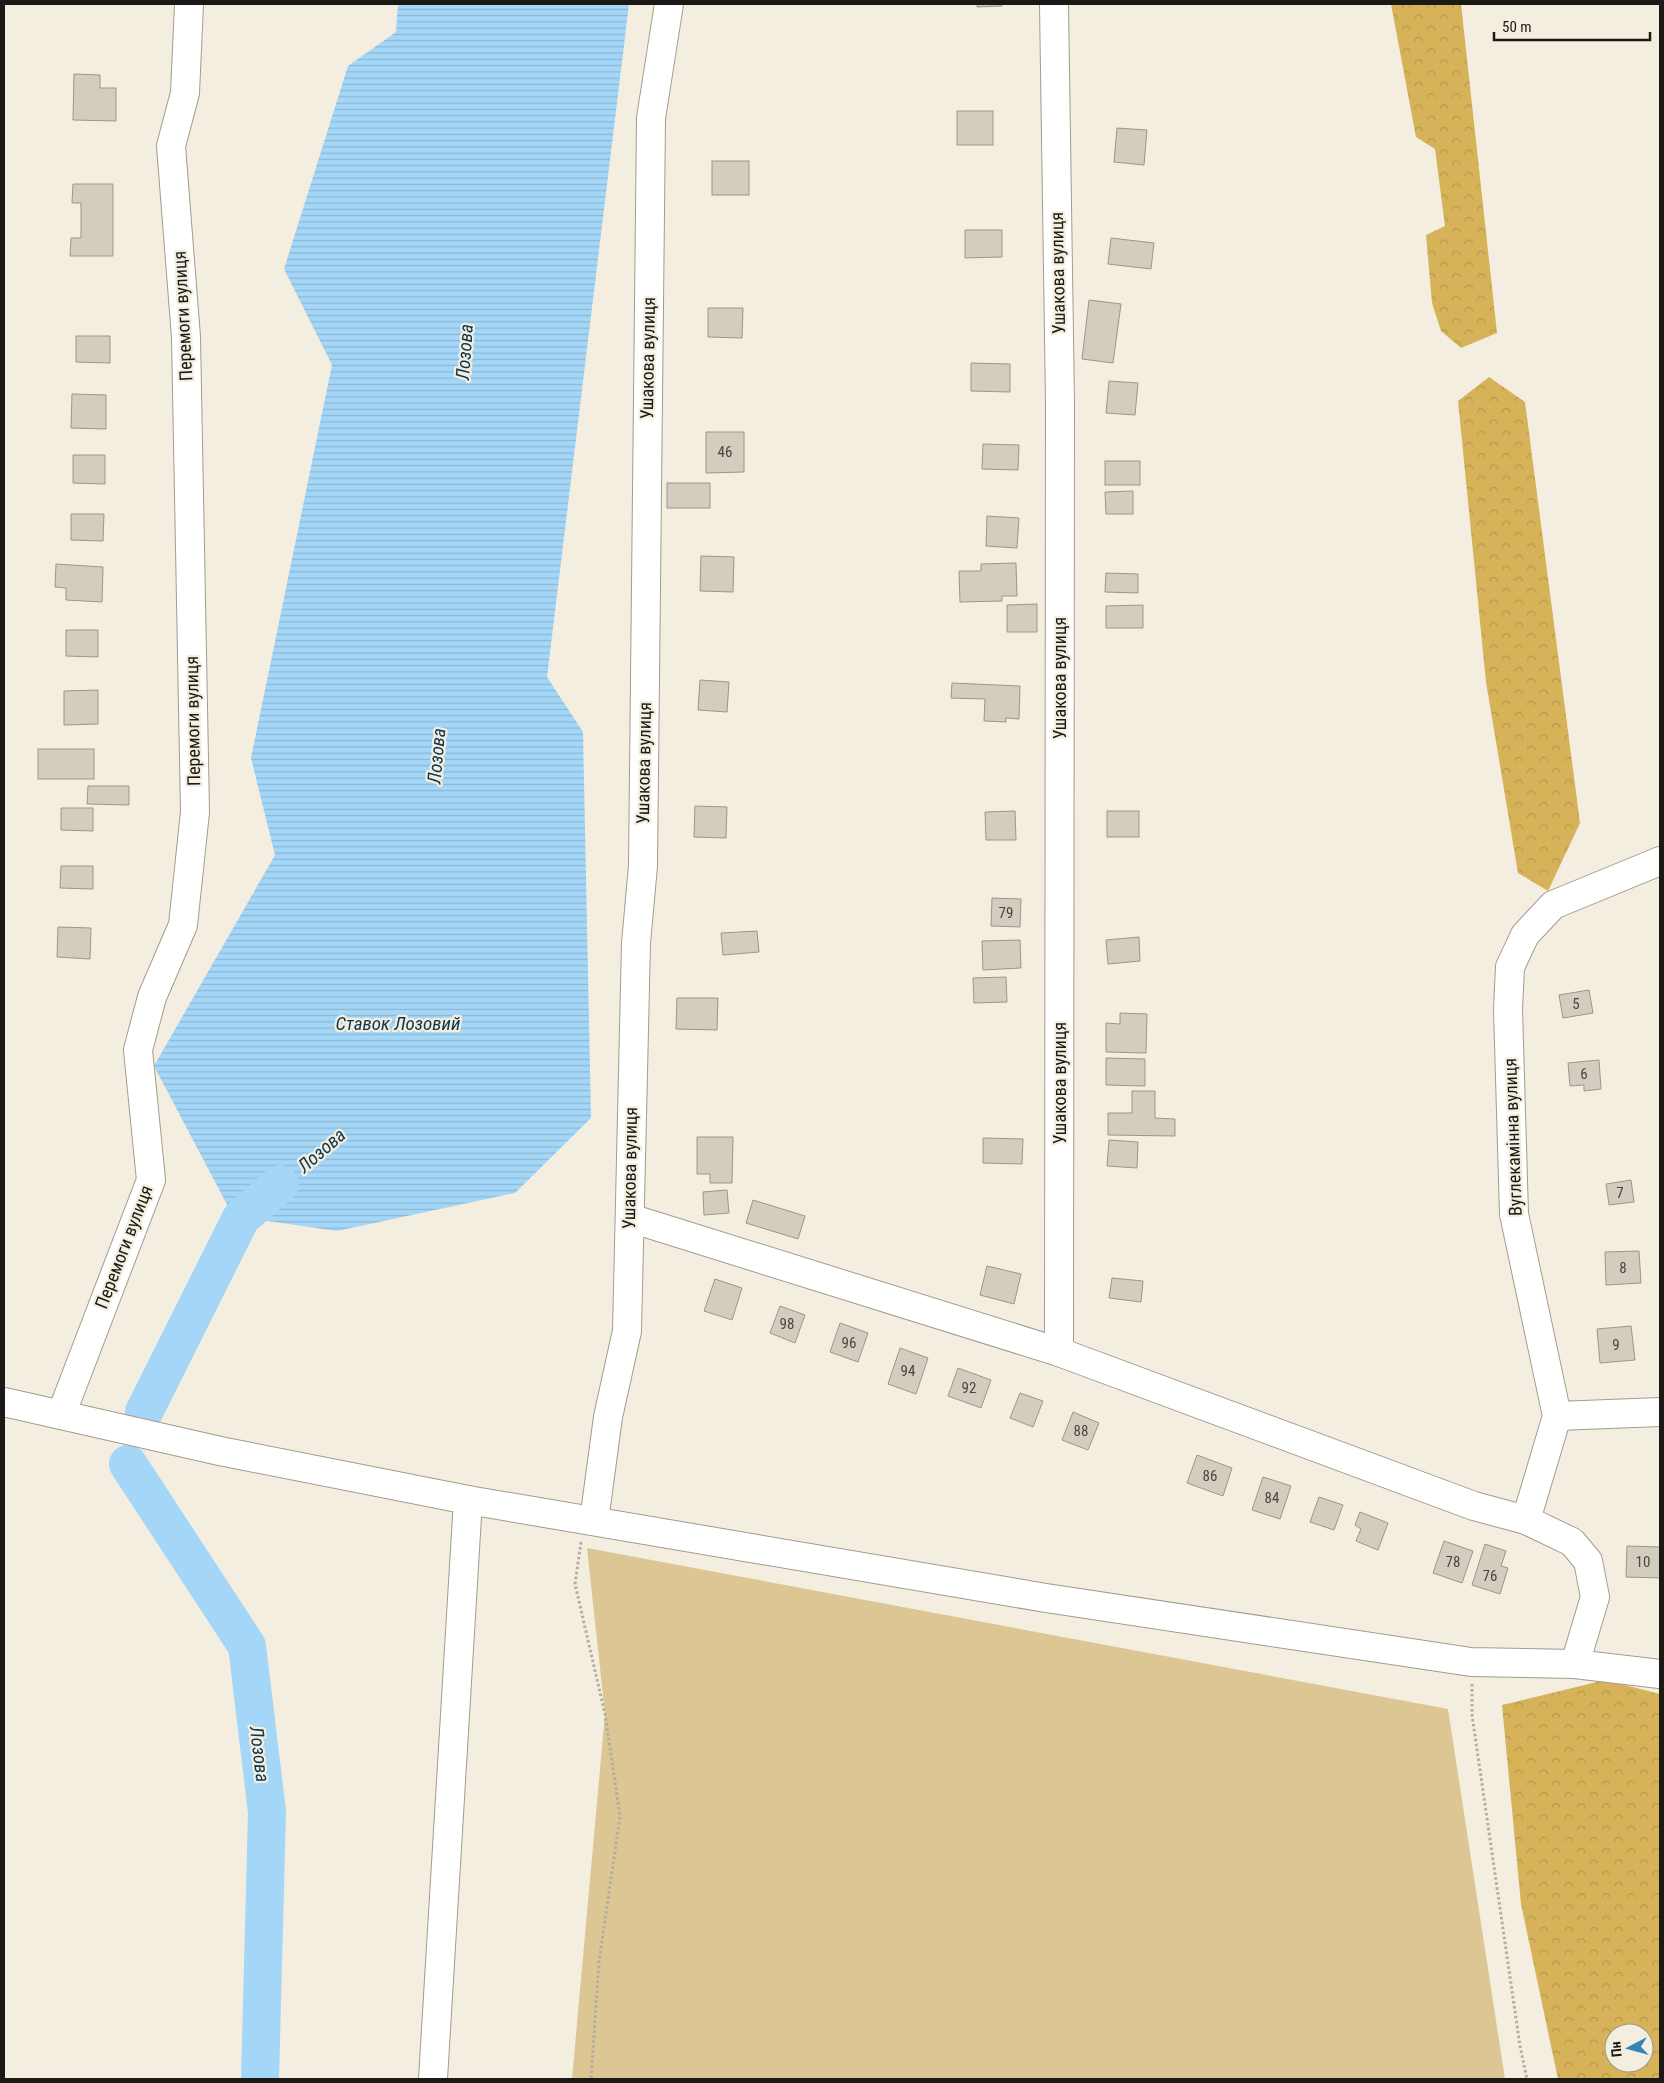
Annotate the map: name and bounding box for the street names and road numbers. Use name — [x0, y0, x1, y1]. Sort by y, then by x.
street label: Ушакова вулиця — [1046, 212, 1069, 334]
street label: Перемоги вулиця — [169, 250, 196, 382]
street label: Ушакова вулиця — [636, 297, 659, 419]
street label: Ушакова вулиця — [1049, 617, 1070, 739]
street label: Перемоги вулиця — [181, 656, 204, 786]
street label: Ушакова вулиця — [632, 702, 655, 824]
street label: Ушакова вулиця — [1049, 1022, 1070, 1144]
street label: Вуглекамінна вулиця — [1499, 1058, 1526, 1216]
street label: Ушакова вулиця — [618, 1107, 641, 1229]
street label: Перемоги вулиця — [90, 1182, 157, 1311]

